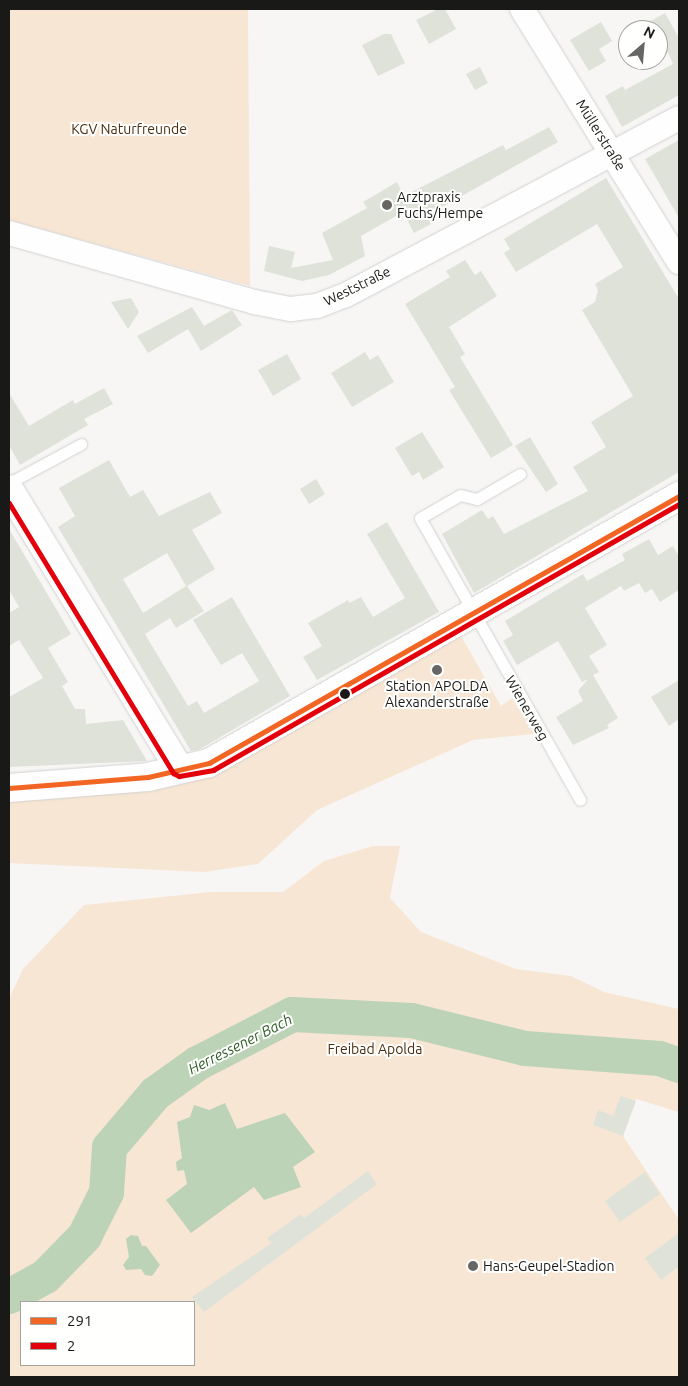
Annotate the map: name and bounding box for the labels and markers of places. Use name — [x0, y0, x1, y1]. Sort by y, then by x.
place label: Arztpraxis Fuchs/Hempe — [397, 189, 483, 222]
marker: Arztpraxis Fuchs/Hempe — [381, 199, 393, 211]
marker: Station APOLDA Alexanderstraße — [431, 664, 443, 676]
place label: Station APOLDA Alexanderstraße — [385, 678, 489, 710]
unlabelled marker — [340, 689, 350, 699]
place label: Hans-Geupel-Stadion — [483, 1258, 615, 1274]
marker: Hans-Geupel-Stadion — [467, 1260, 479, 1272]

